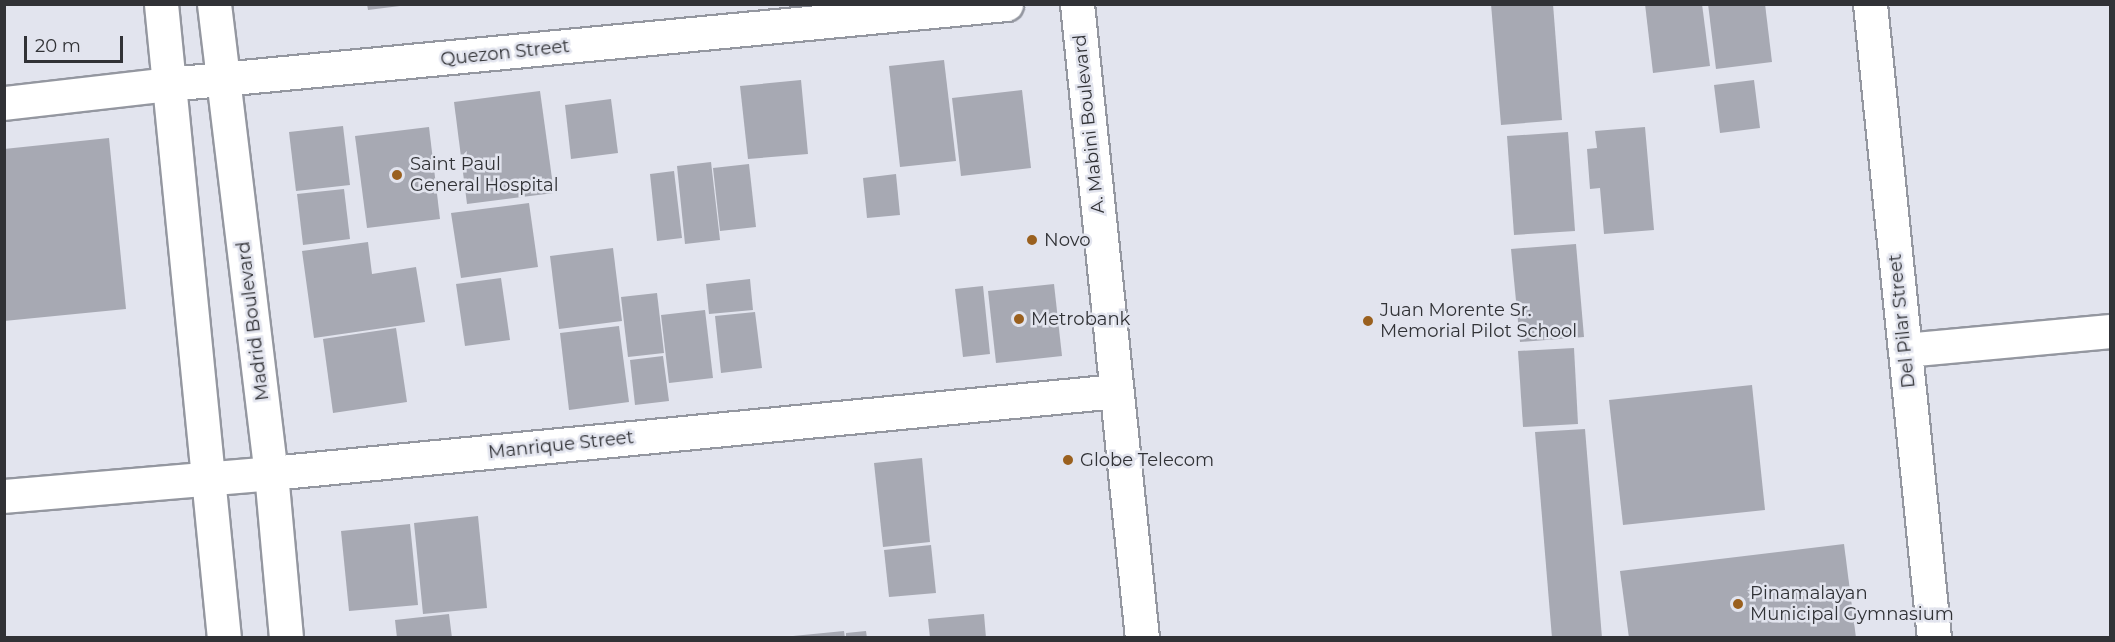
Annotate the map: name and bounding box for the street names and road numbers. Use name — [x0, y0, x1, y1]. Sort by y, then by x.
street label: A. Mabini Boulevard — [1069, 33, 1109, 215]
street label: Quezon Street — [439, 35, 571, 71]
street label: Madrid Boulevard — [232, 240, 274, 402]
street label: Del Pilar Street — [1884, 253, 1920, 389]
street label: Manrique Street — [487, 427, 635, 463]

